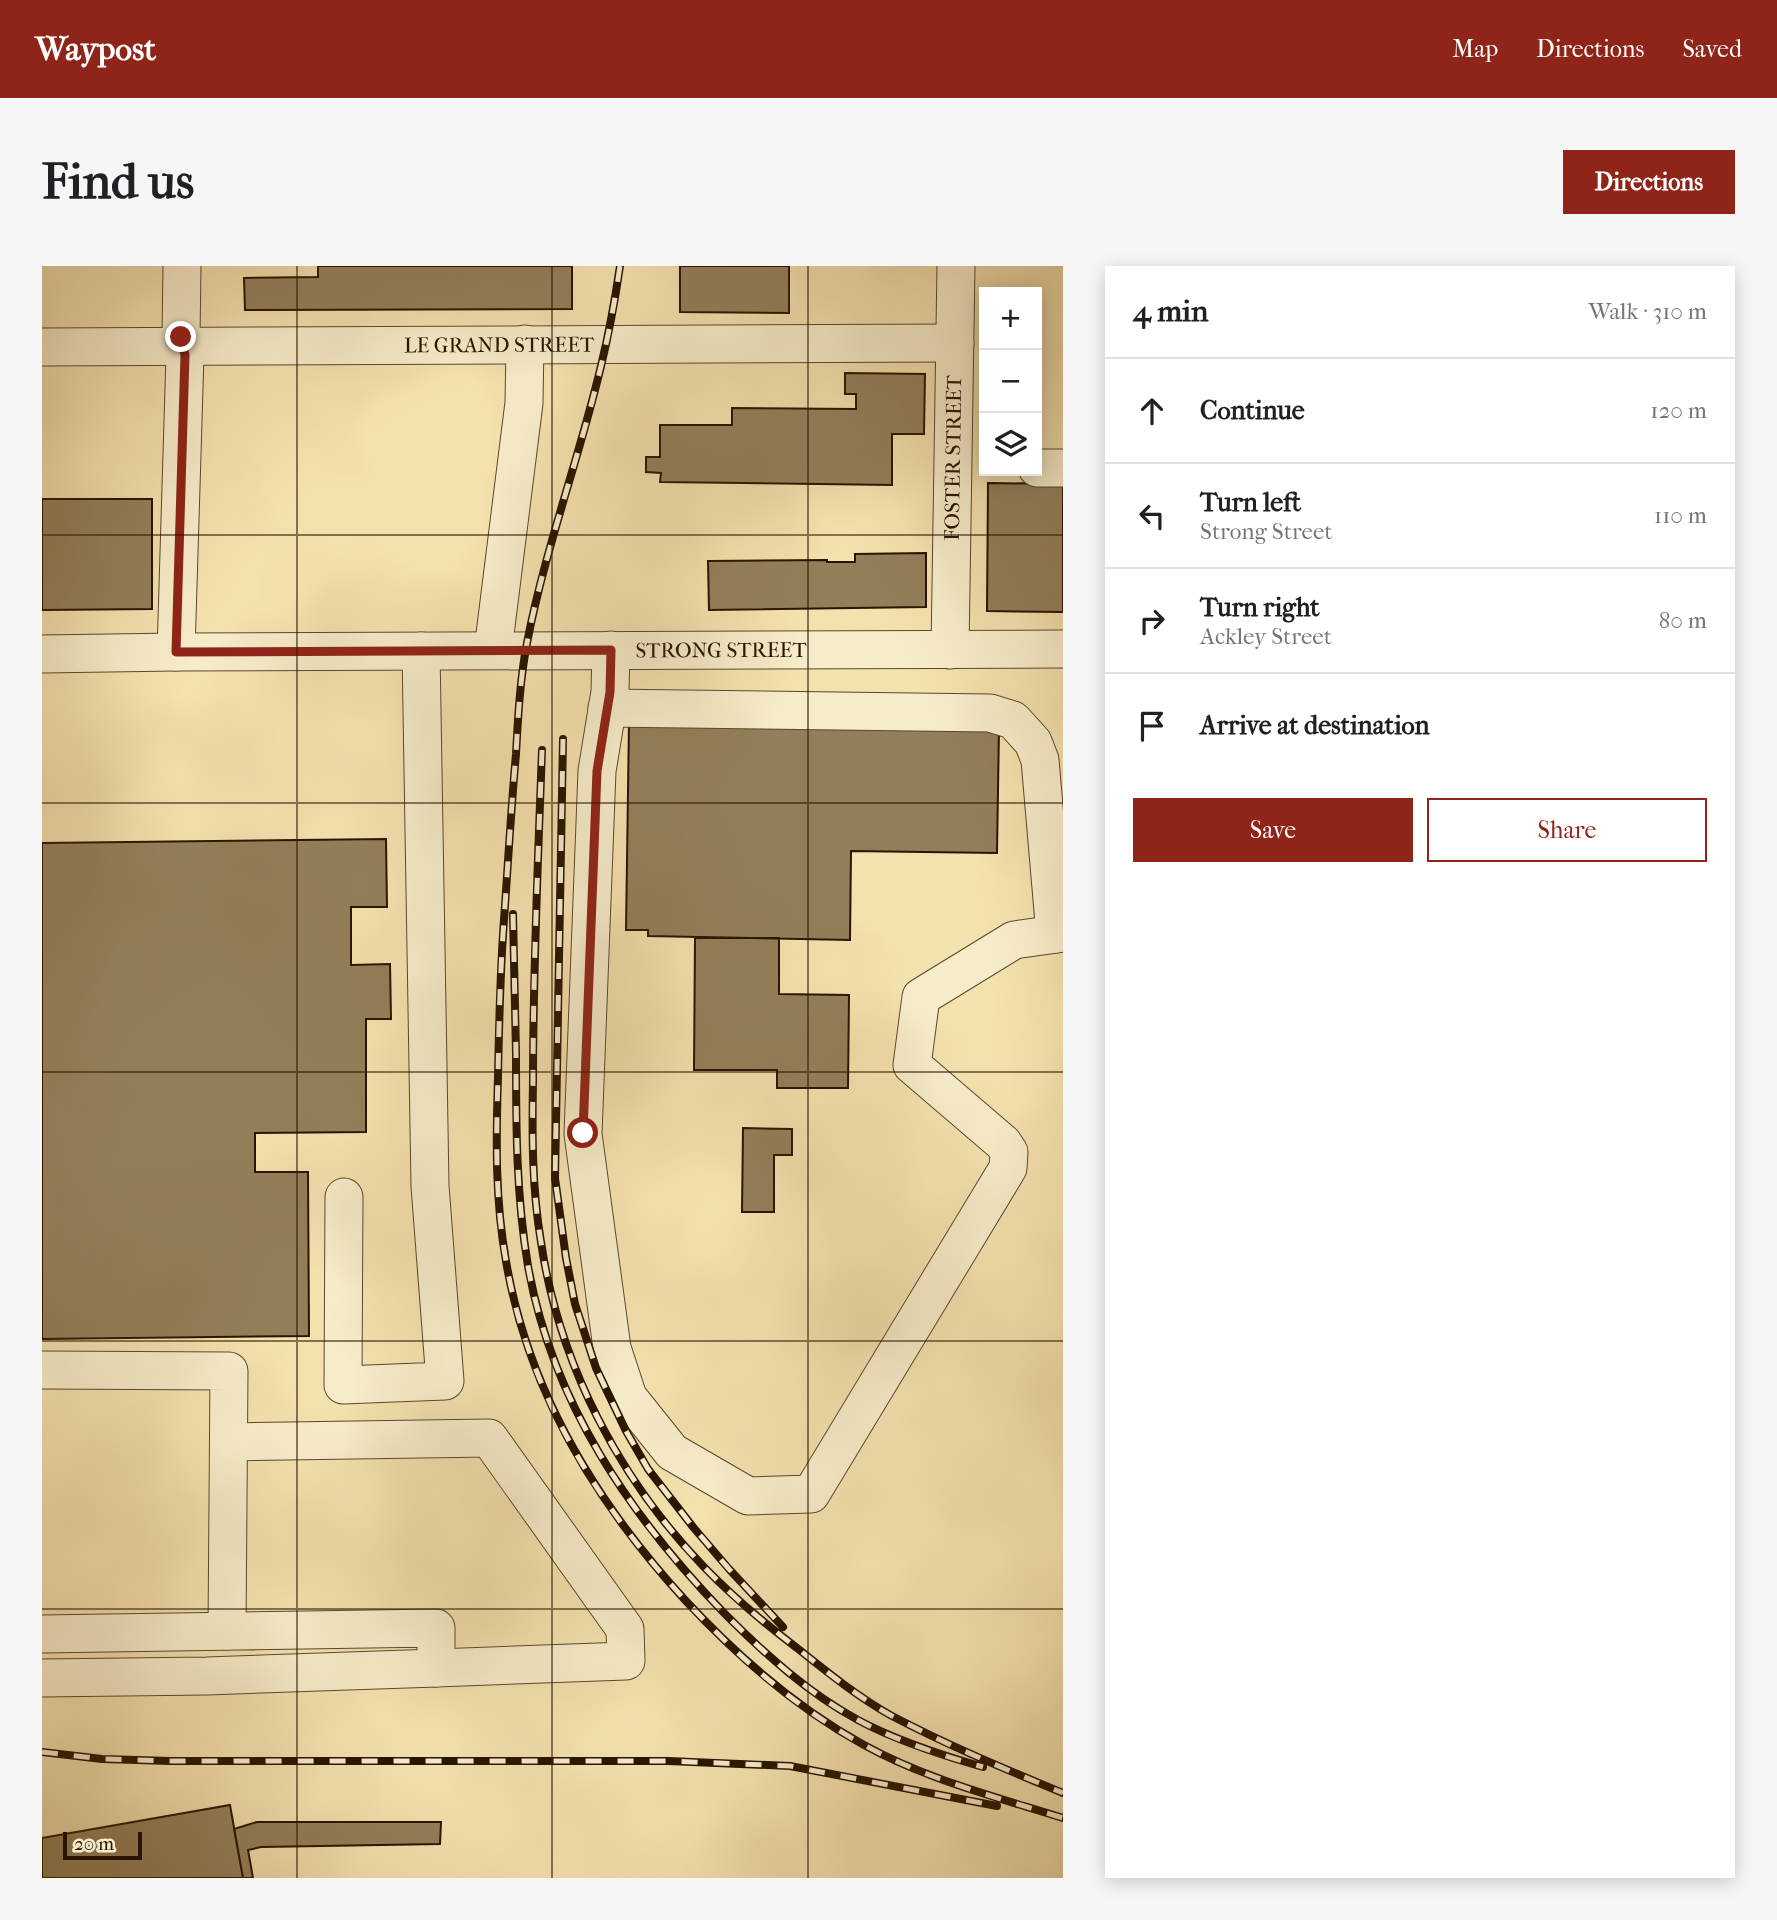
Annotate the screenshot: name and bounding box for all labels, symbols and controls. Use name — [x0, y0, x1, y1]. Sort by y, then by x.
text: Waypost — [35, 30, 156, 69]
text: Map — [1452, 35, 1498, 63]
text: Directions — [1536, 35, 1644, 63]
text: Saved — [1682, 35, 1742, 63]
button: Directions — [1563, 150, 1735, 214]
text: Find us — [42, 153, 194, 211]
map controls — [979, 287, 1042, 476]
button: + — [979, 287, 1042, 350]
text: 4 min — [1133, 294, 1208, 329]
text: Walk · 310 m — [1588, 298, 1707, 325]
route end — [165, 321, 196, 352]
street label: LE GRAND STREET — [404, 333, 595, 357]
button: − — [979, 350, 1042, 413]
street label: FOSTER STREET — [940, 374, 966, 541]
icon: ahead — [1133, 392, 1171, 430]
text: Continue — [1200, 395, 1305, 426]
text: 120 m — [1650, 397, 1707, 424]
button: layers — [979, 413, 1042, 476]
text: Turn left — [1200, 487, 1301, 518]
icon: left — [1133, 497, 1171, 535]
text: 110 m — [1654, 502, 1707, 529]
text: Strong Street — [1200, 518, 1333, 545]
text: Turn right — [1200, 592, 1320, 623]
icon: right — [1133, 602, 1171, 640]
text: 80 m — [1659, 607, 1707, 634]
text: Ackley Street — [1200, 623, 1332, 650]
street label: STRONG STREET — [635, 638, 807, 662]
icon: arrive — [1133, 707, 1171, 745]
text: Arrive at destination — [1200, 710, 1430, 741]
button: Save — [1133, 798, 1413, 862]
button: Share — [1427, 798, 1707, 862]
route start — [567, 1117, 598, 1148]
scale bar — [63, 1829, 142, 1861]
text: 20 m — [74, 1833, 114, 1855]

